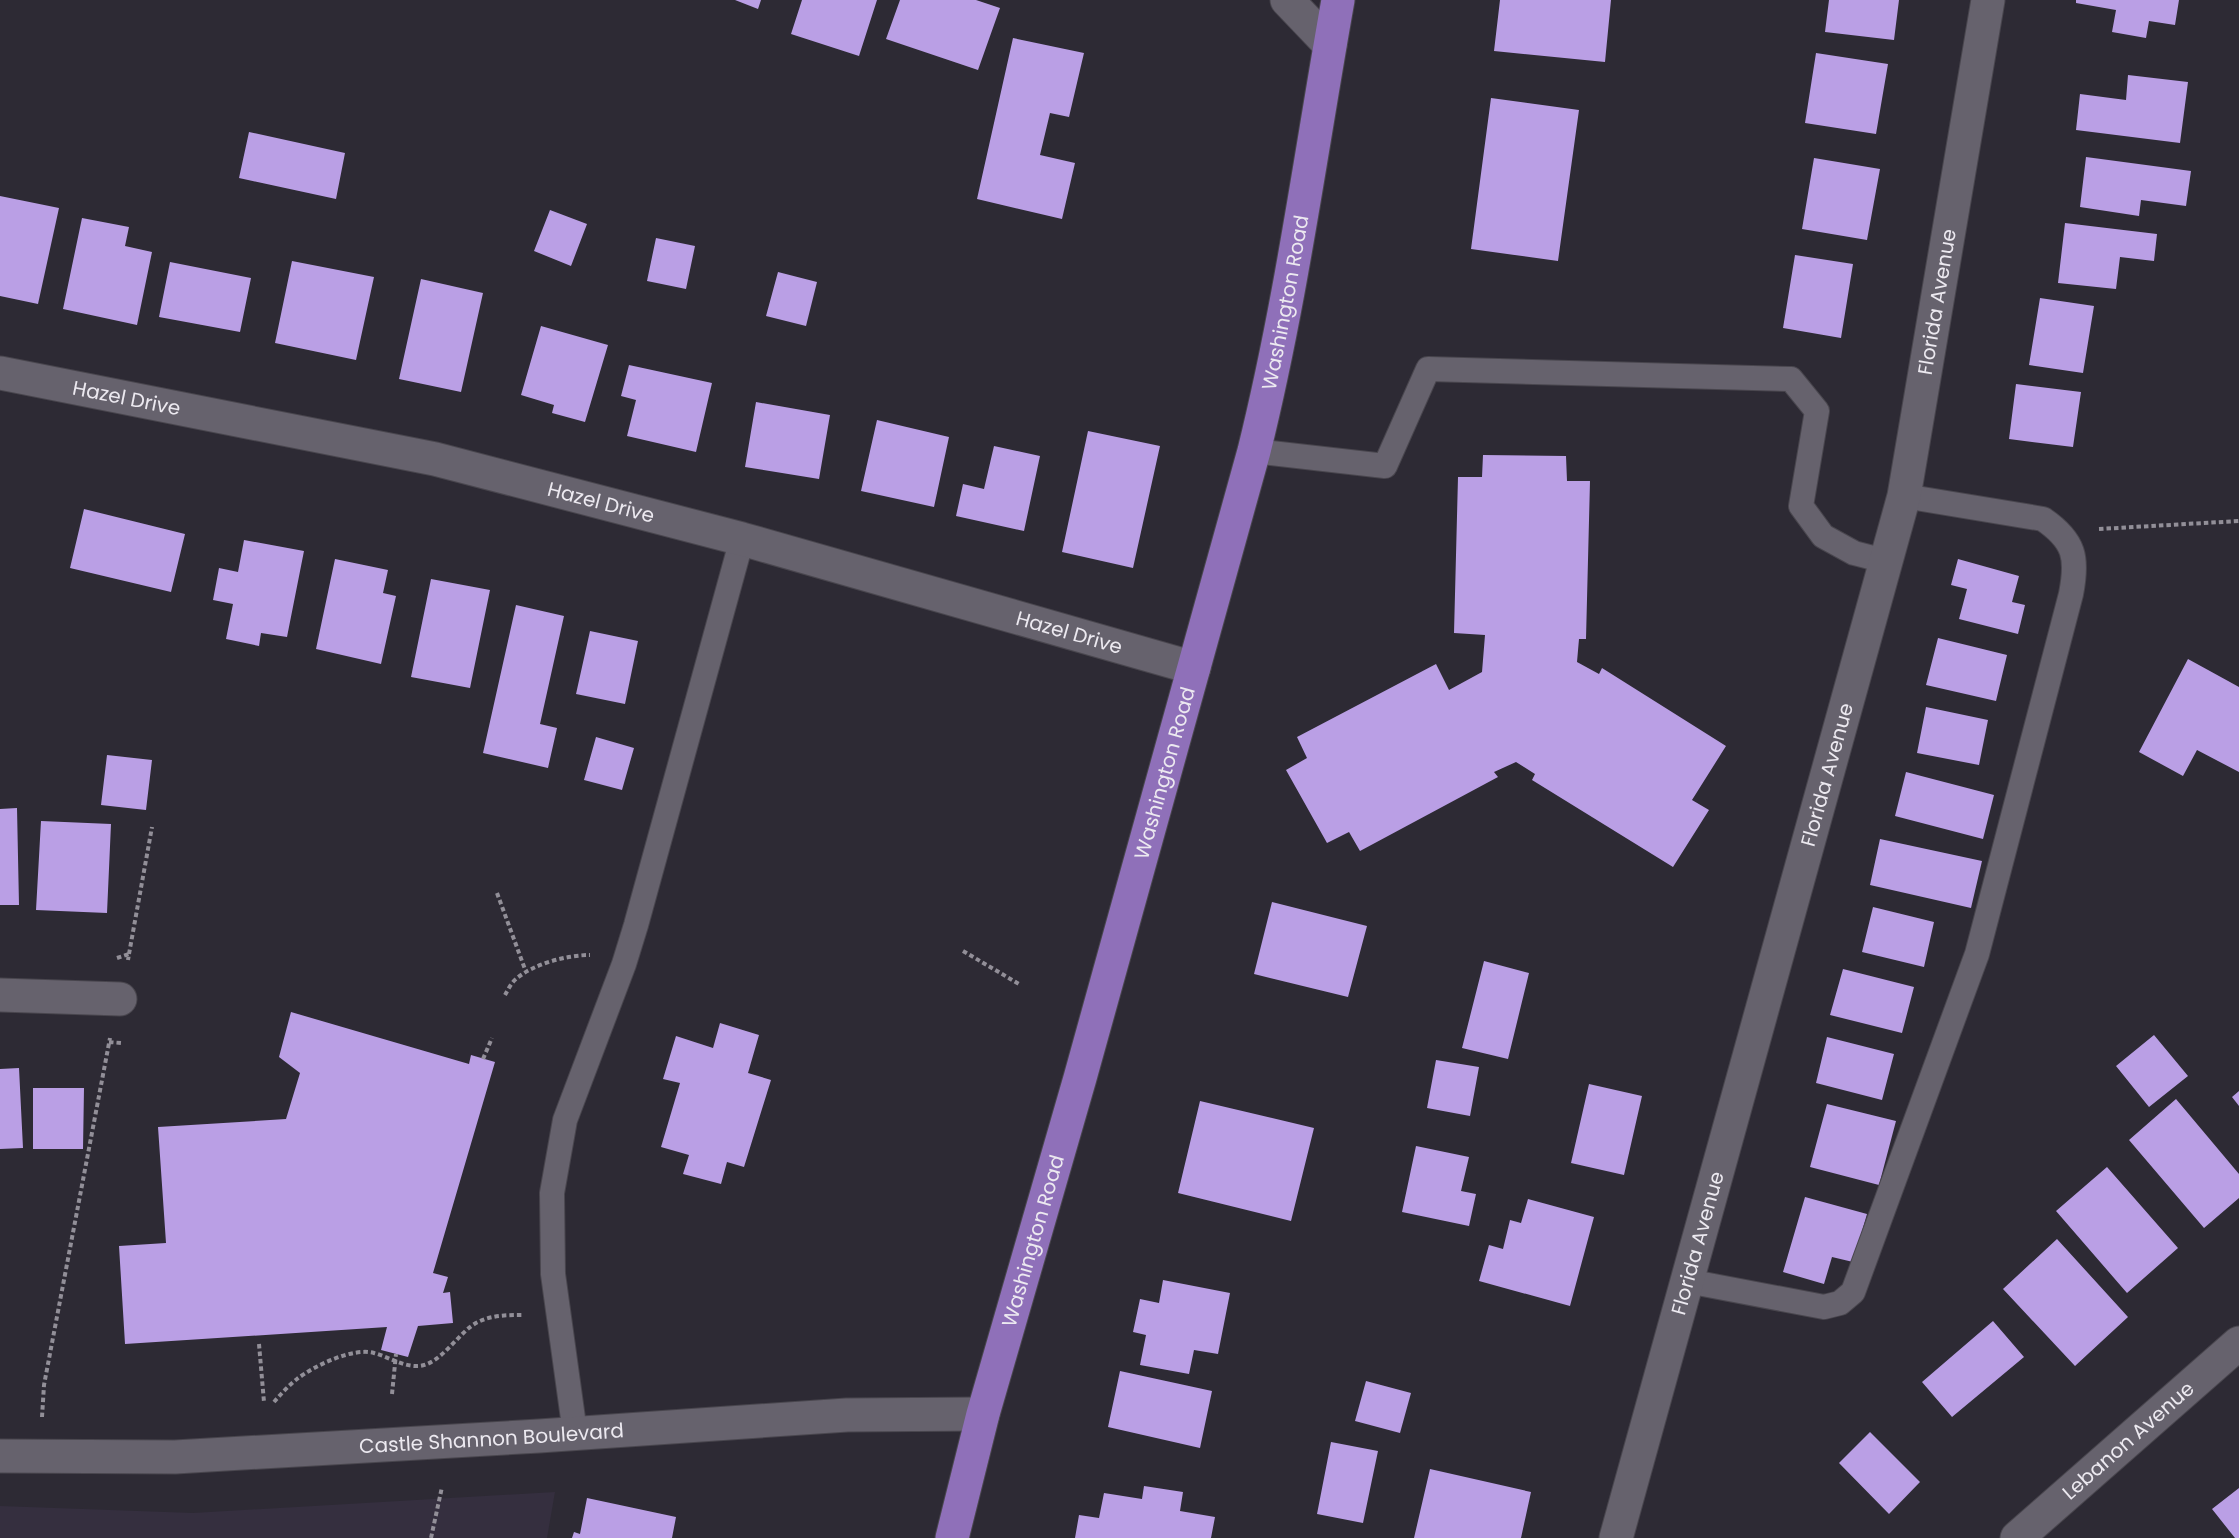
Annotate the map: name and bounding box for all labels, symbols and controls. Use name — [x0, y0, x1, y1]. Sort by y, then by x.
street label: Washington Road — [1255, 213, 1315, 393]
street label: Florida Avenue — [1911, 227, 1963, 377]
street label: Hazel Drive — [70, 374, 183, 422]
street label: Hazel Drive — [545, 475, 657, 530]
street label: Hazel Drive — [1013, 604, 1126, 661]
street label: Washington Road — [1127, 684, 1202, 863]
street label: Florida Avenue — [1794, 700, 1860, 850]
street label: Washington Road — [995, 1152, 1071, 1330]
street label: Florida Avenue — [1664, 1168, 1731, 1318]
street label: Lebanon Avenue — [2056, 1375, 2200, 1506]
street label: Castle Shannon Boulevard — [358, 1416, 625, 1460]

